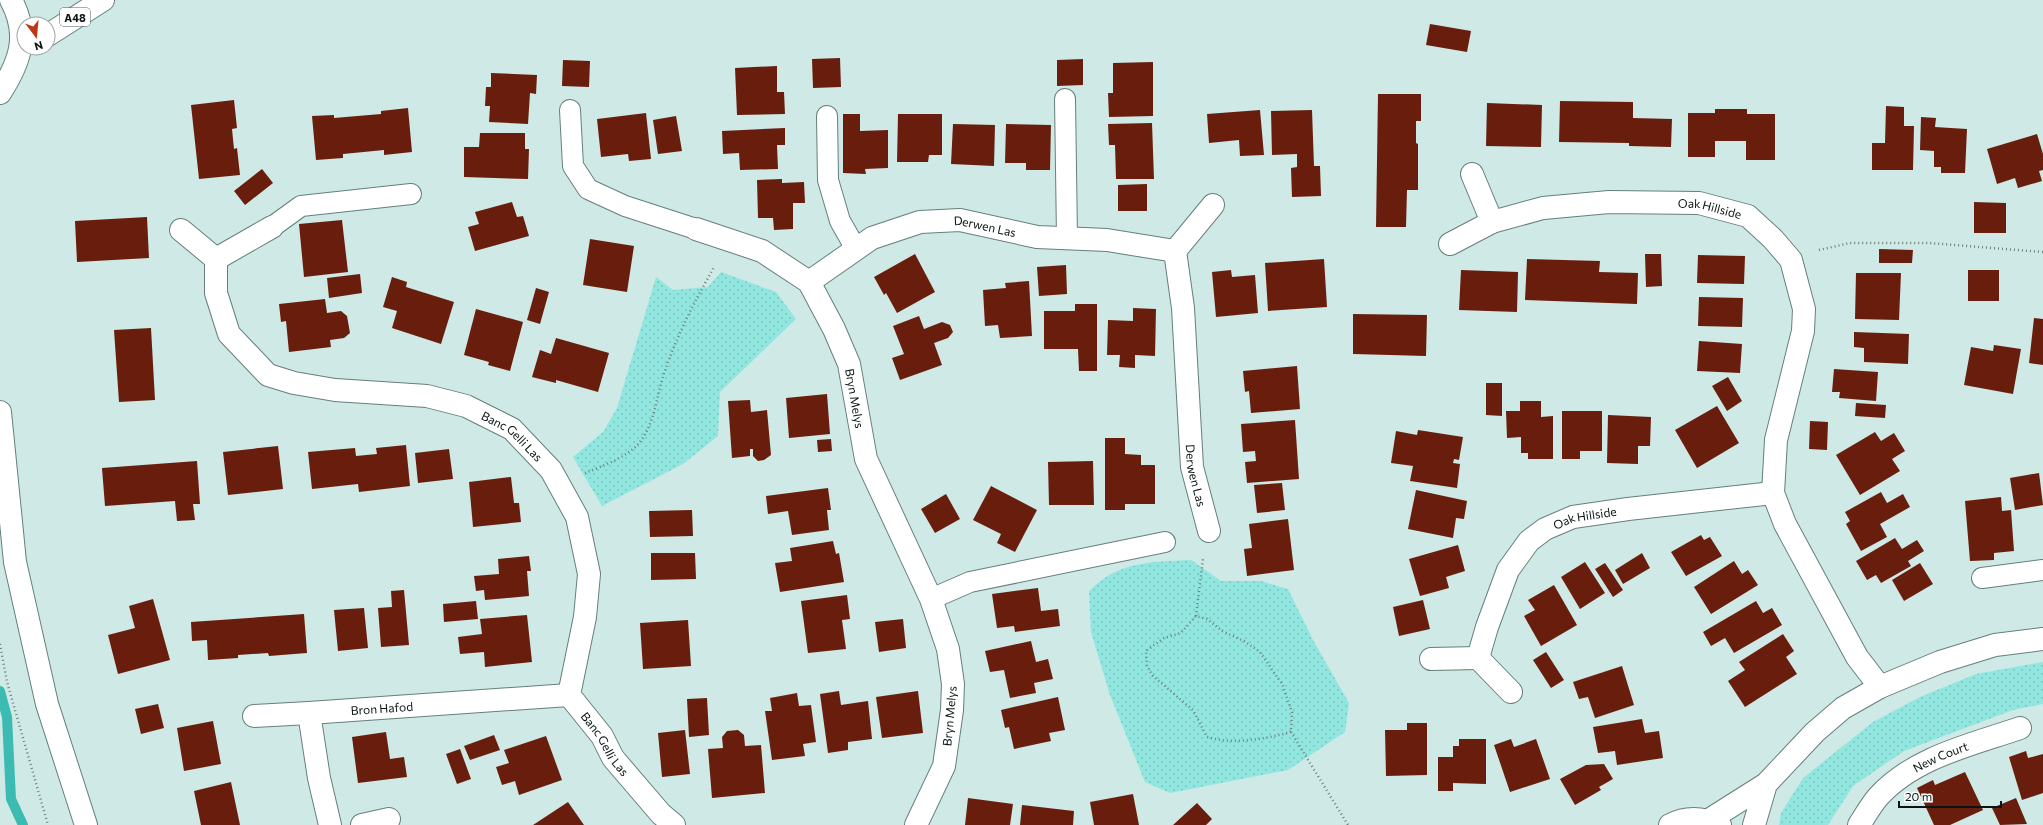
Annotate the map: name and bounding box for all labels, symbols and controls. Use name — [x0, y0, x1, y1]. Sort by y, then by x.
road number: A48 — [60, 8, 90, 26]
north arrow — [16, 16, 56, 56]
text: N — [33, 39, 45, 53]
street label: Oak Hillside — [1678, 196, 1743, 221]
street label: Derwen Las — [953, 213, 1017, 239]
street label: Bryn Melys — [843, 367, 867, 429]
street label: Banc Gelli Las — [479, 408, 546, 464]
street label: Derwen Las — [1184, 444, 1209, 508]
street label: Oak Hillside — [1551, 504, 1617, 532]
street label: Bryn Melys — [939, 685, 959, 747]
street label: Bron Hafod — [350, 699, 414, 717]
street label: Banc Gelli Las — [578, 709, 632, 778]
street label: New Court — [1910, 739, 1970, 775]
scale bar — [1899, 783, 2001, 809]
text: 20 m — [1905, 789, 1932, 803]

